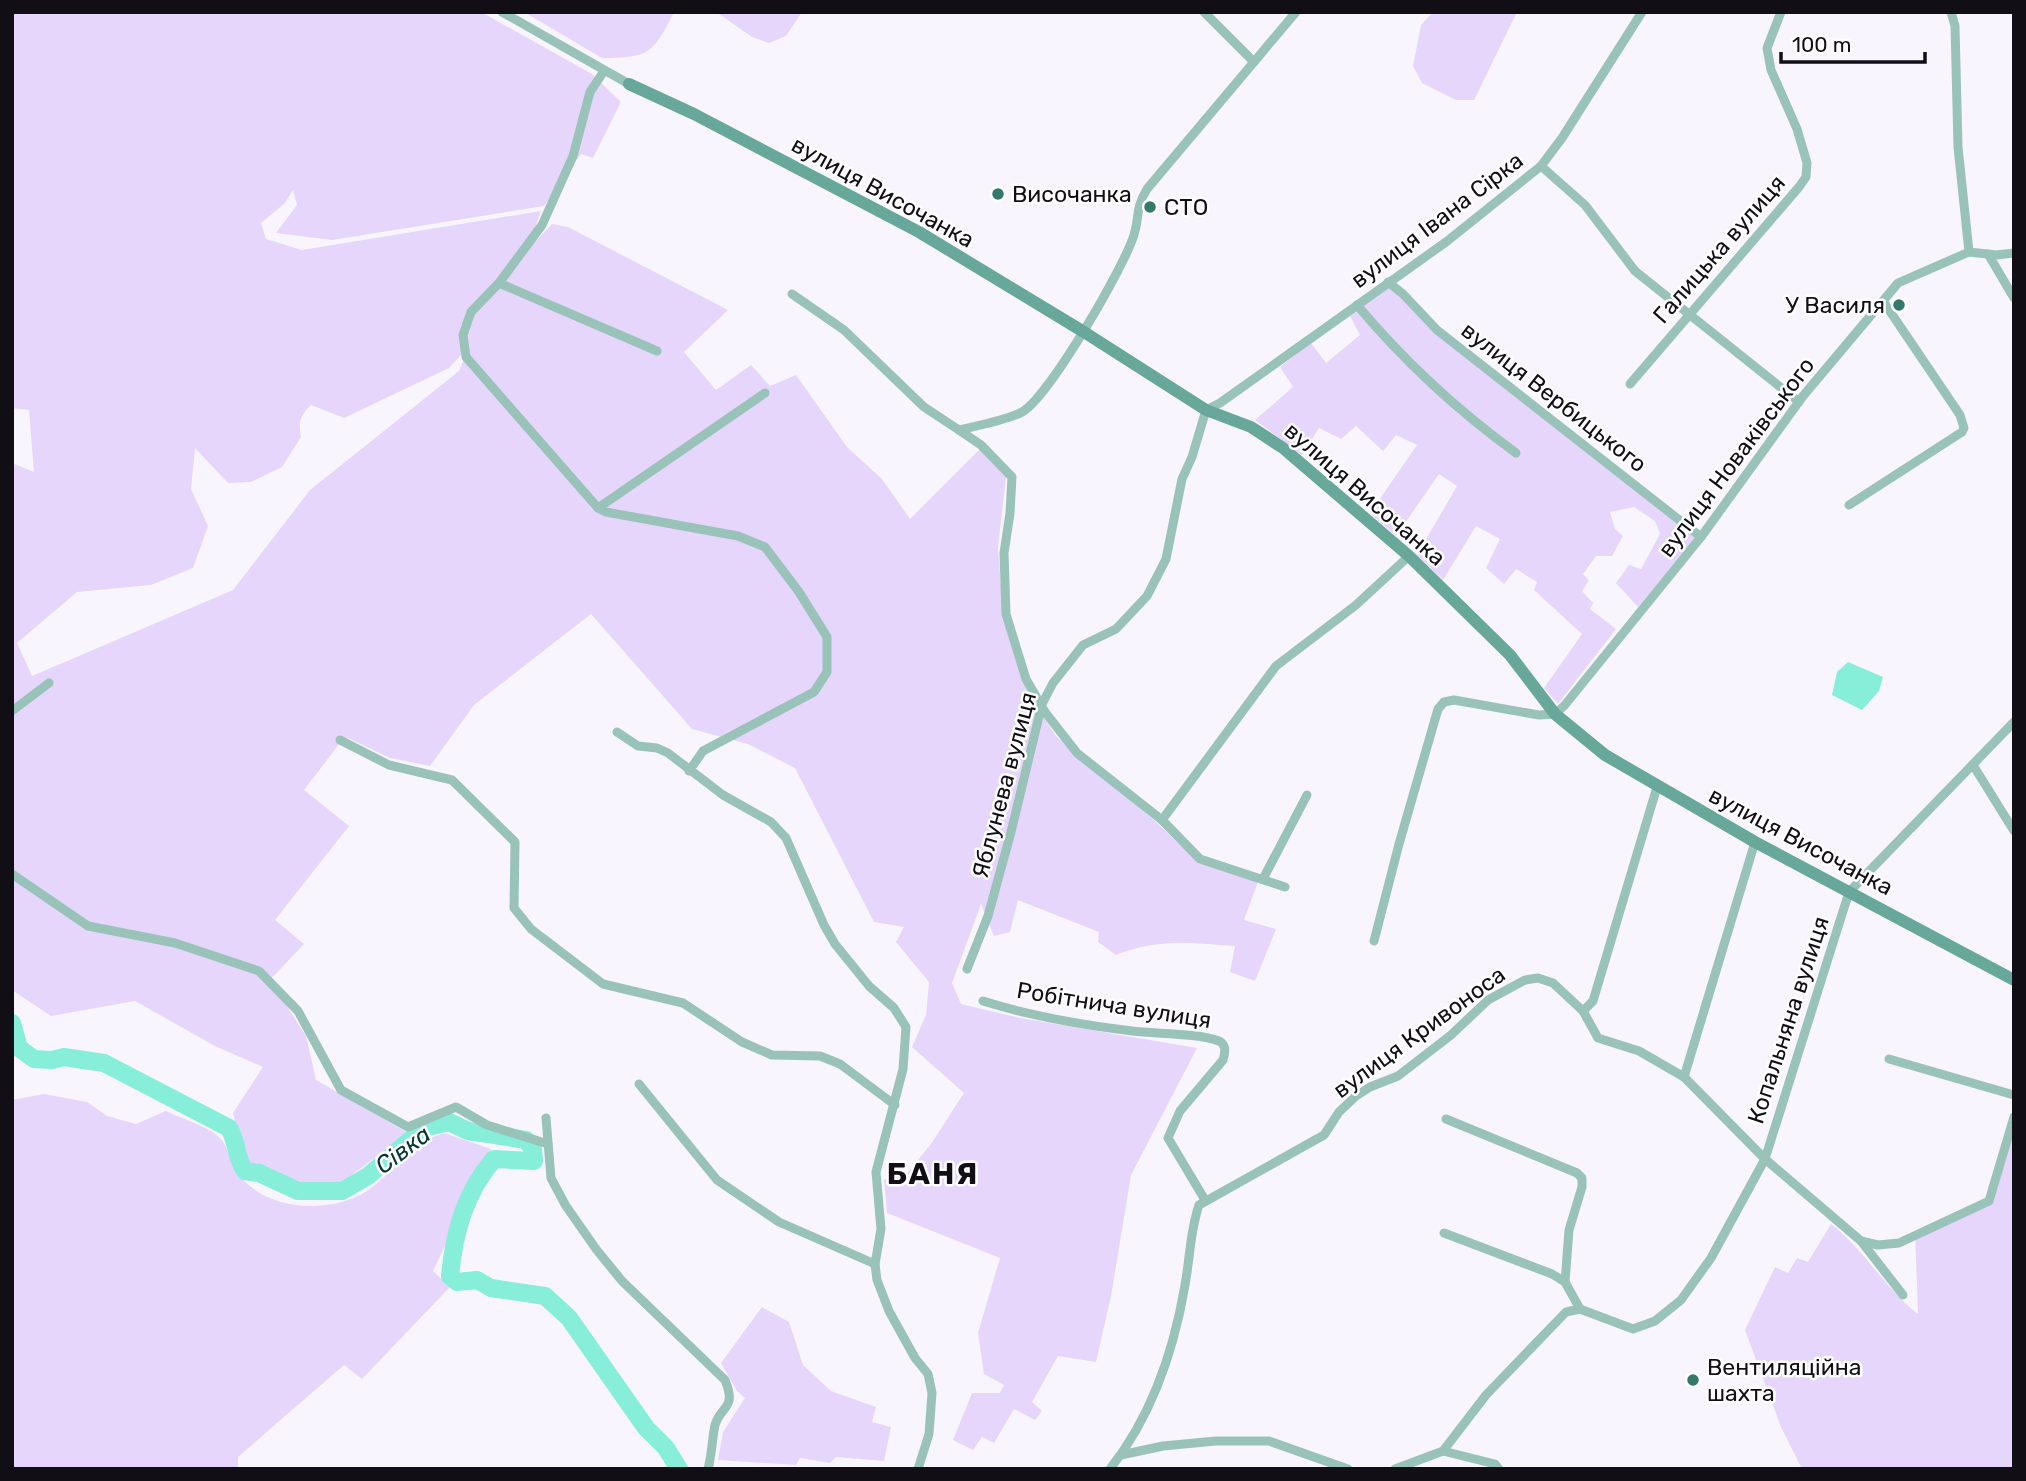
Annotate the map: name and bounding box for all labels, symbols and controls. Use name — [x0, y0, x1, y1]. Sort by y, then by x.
scale bar — [1781, 21, 1924, 65]
text: 100 m — [1792, 32, 1851, 57]
street label: вулиця Височанка — [787, 130, 979, 254]
street label: вулиця Івана Сірка — [1345, 146, 1529, 294]
street label: Галицька вулиця — [1647, 169, 1791, 329]
place label: Височанка — [1012, 180, 1132, 208]
marker: Височанка — [990, 186, 1006, 202]
place label: СТО — [1164, 193, 1208, 221]
marker: СТО — [1142, 199, 1158, 215]
place label: У Василя — [1785, 291, 1885, 319]
marker: У Василя — [1891, 297, 1907, 313]
street label: вулиця Вербицького — [1456, 316, 1652, 478]
street label: вулиця Новаківського — [1652, 352, 1820, 562]
street label: вулиця Височанка — [1279, 416, 1451, 572]
street label: Яблунева вулиця — [966, 689, 1042, 881]
street label: вулиця Височанка — [1704, 781, 1898, 901]
street label: Копальняна вулиця — [1741, 913, 1835, 1127]
street label: вулиця Кривоноса — [1328, 960, 1510, 1104]
street label: Робітнича вулиця — [1015, 976, 1213, 1034]
water label: Сівка — [370, 1120, 436, 1180]
district label: БАНЯ — [887, 1156, 979, 1192]
place label: Вентиляційна шахта — [1707, 1353, 1861, 1407]
marker: Вентиляційна шахта — [1685, 1372, 1701, 1388]

